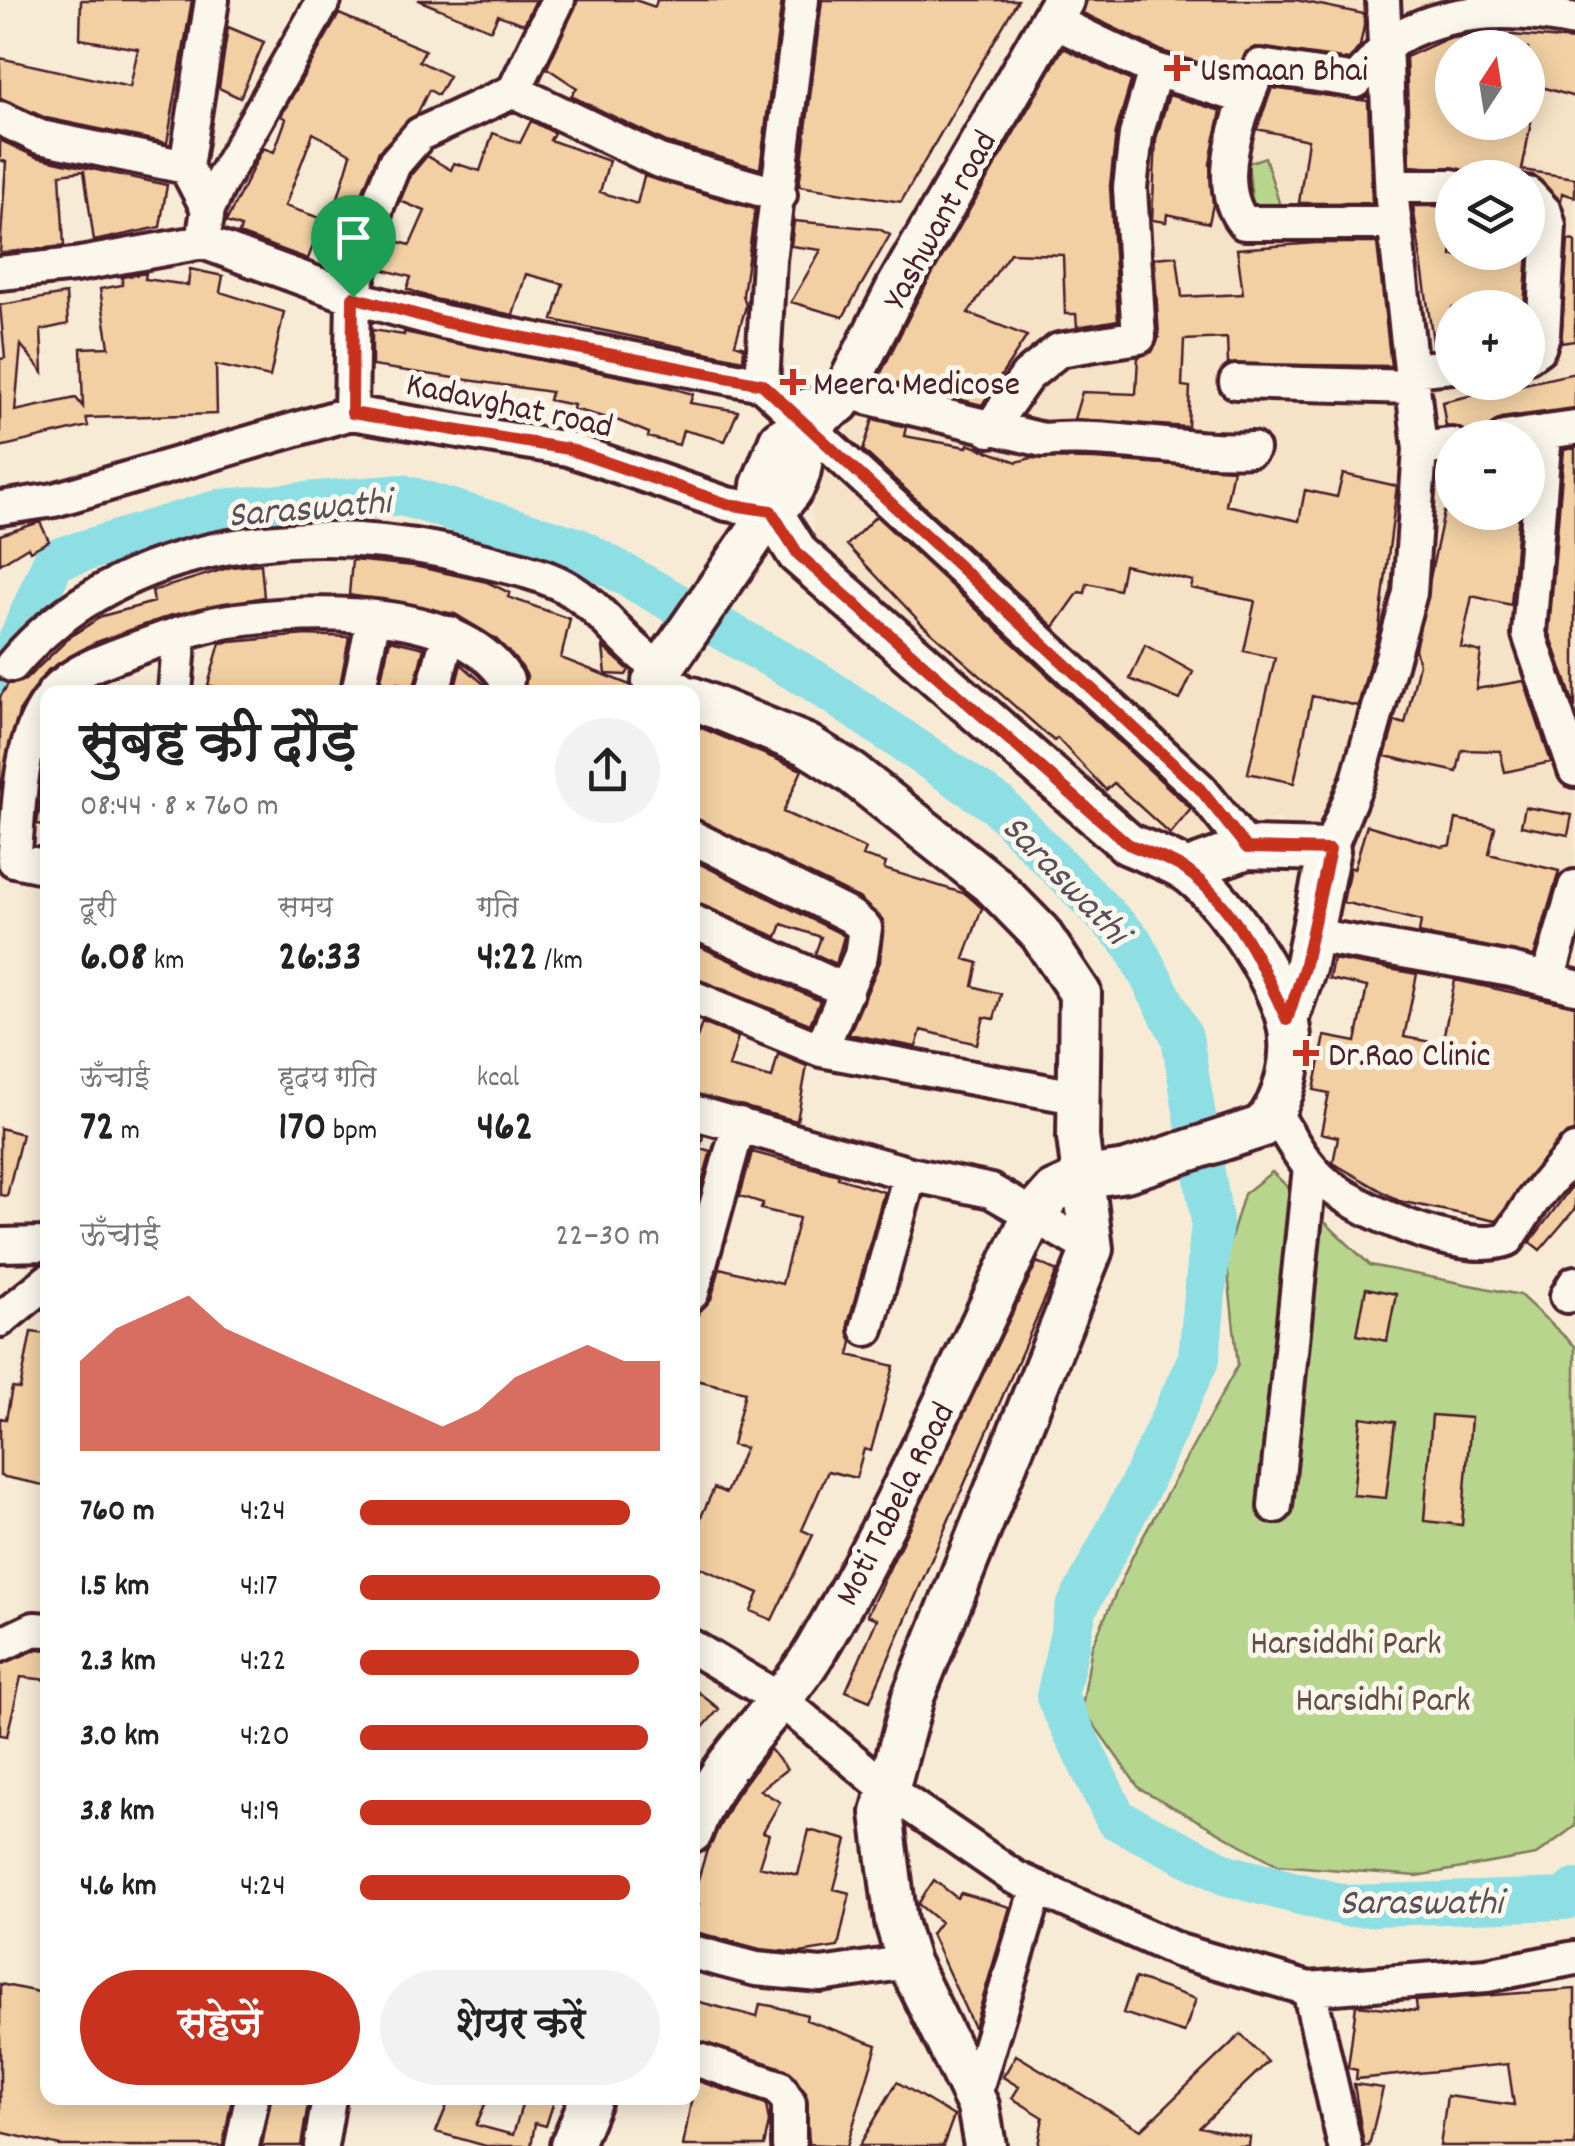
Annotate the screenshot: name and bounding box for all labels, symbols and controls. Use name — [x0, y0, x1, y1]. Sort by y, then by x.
north arrow — [1435, 30, 1545, 140]
map controls — [1435, 30, 1545, 530]
place label: Usmaan Bhai — [1200, 48, 1368, 98]
marker: Usmaan Bhai — [1164, 55, 1190, 81]
street label: Yashwant road — [873, 123, 1012, 320]
button: layers — [1435, 160, 1545, 270]
pin — [311, 195, 396, 298]
icon: arrive — [326, 210, 381, 265]
button: + — [1435, 290, 1545, 400]
street label: Kadavghat road — [401, 362, 617, 454]
place label: Meera Medicose — [813, 362, 1020, 412]
marker: Meera Medicose — [782, 371, 804, 393]
button: − — [1435, 420, 1545, 530]
water label: Saraswathi — [226, 476, 399, 546]
text: सुबह की दौड़ — [80, 708, 356, 787]
button: share — [555, 718, 660, 823]
text: 08:44 · 8 × 760 m — [80, 785, 279, 831]
water label: Saraswathi — [987, 804, 1144, 964]
text: दूरी — [80, 890, 116, 930]
text: समय — [278, 890, 333, 930]
text: गति — [477, 890, 519, 930]
text: 6.08 — [80, 930, 147, 990]
text: 26:33 — [278, 930, 362, 990]
text: 4:22 — [477, 930, 538, 990]
text: km — [147, 943, 184, 983]
text: /km — [538, 943, 583, 983]
place label: Dr.Rao Clinic — [1328, 1033, 1491, 1083]
marker: Dr.Rao Clinic — [1293, 1040, 1319, 1066]
text: ऊँचाई — [80, 1060, 150, 1100]
text: हृदय गति — [278, 1060, 377, 1100]
text: kcal — [477, 1060, 519, 1100]
text: 72 — [80, 1100, 114, 1160]
text: 170 — [278, 1100, 327, 1160]
text: 462 — [477, 1100, 533, 1160]
text: m — [114, 1113, 140, 1153]
text: bpm — [327, 1113, 377, 1153]
text: ऊँचाई — [80, 1215, 160, 1261]
text: 22–30 m — [555, 1215, 660, 1261]
street label: Moti Tabela Road — [825, 1395, 970, 1616]
text: 760 m — [80, 1490, 155, 1536]
text: 4:24 — [240, 1490, 286, 1536]
text: 1.5 km — [80, 1565, 150, 1611]
text: 4:17 — [240, 1565, 278, 1611]
park label: Harsiddhi Park — [1250, 1621, 1442, 1671]
text: 2.3 km — [80, 1640, 156, 1686]
text: 4:22 — [240, 1640, 287, 1686]
park label: Harsidhi Park — [1296, 1678, 1470, 1728]
text: 3.0 km — [80, 1715, 159, 1761]
text: 4:20 — [240, 1715, 290, 1761]
text: 3.8 km — [80, 1790, 155, 1836]
text: 4:19 — [240, 1790, 280, 1836]
text: 4.6 km — [80, 1865, 157, 1911]
text: 4:24 — [240, 1865, 286, 1911]
water label: Saraswathi — [1339, 1878, 1509, 1933]
button: सहेजें — [80, 1970, 360, 2085]
button: शेयर करें — [380, 1970, 660, 2085]

